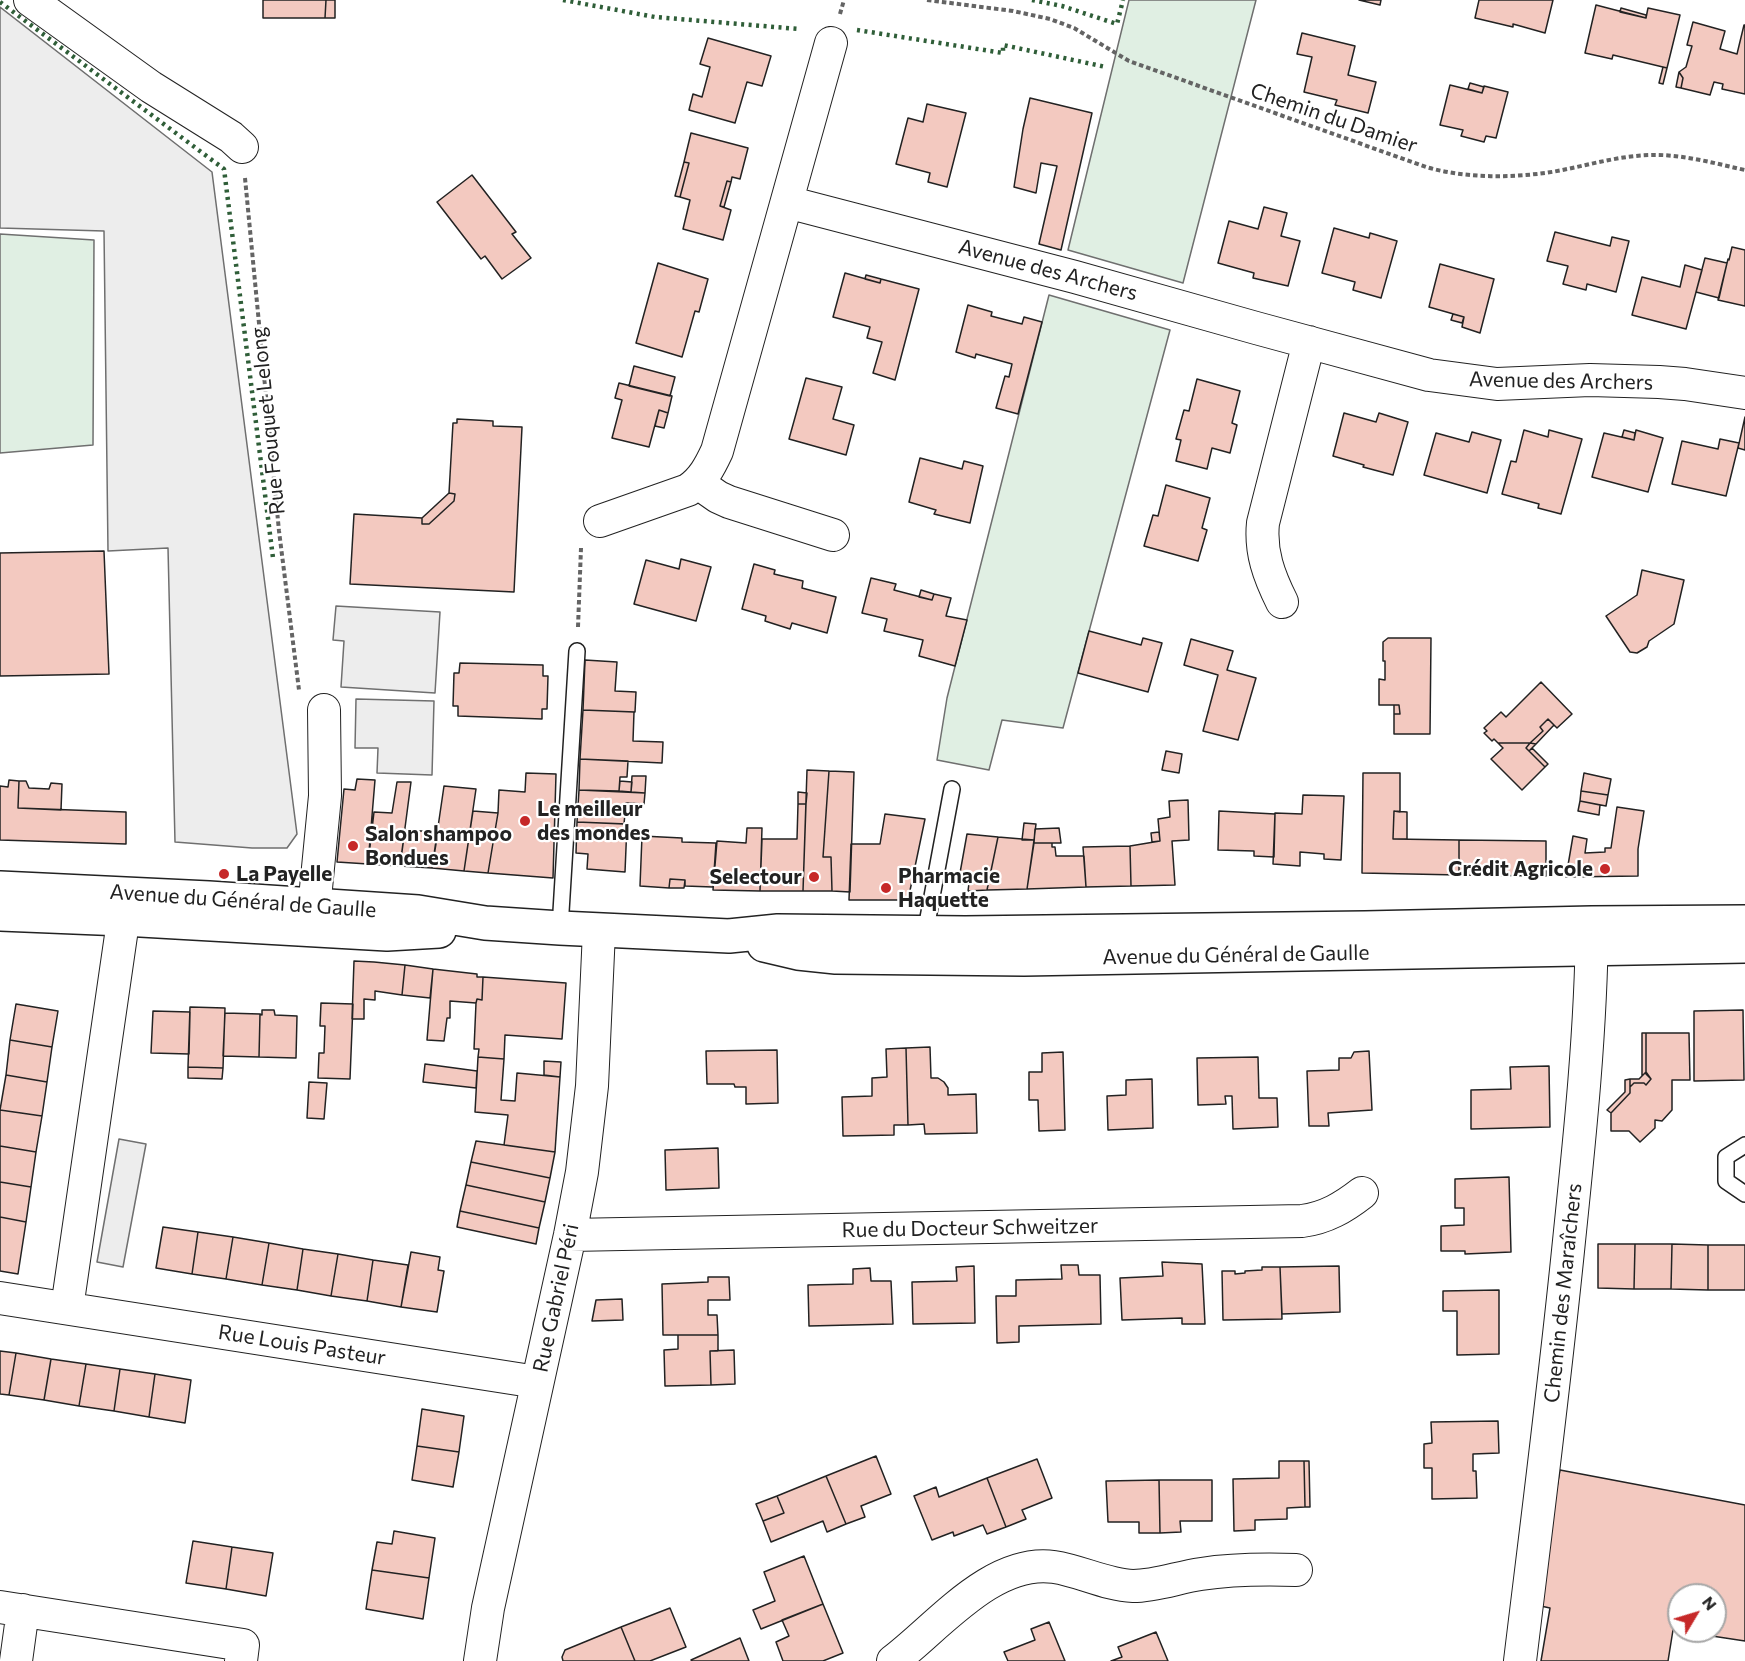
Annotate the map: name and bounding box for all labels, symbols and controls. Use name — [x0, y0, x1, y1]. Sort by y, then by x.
street label: Chemin du Damier — [1247, 78, 1421, 158]
street label: Avenue des Archers — [956, 234, 1140, 306]
street label: Rue Fouquet Lelong — [246, 326, 290, 516]
street label: Avenue des Archers — [1469, 367, 1653, 395]
place label: Le meilleur des mondes — [537, 796, 650, 846]
marker: Le meilleur des mondes — [518, 814, 532, 828]
place label: Salon shampoo Bondues — [365, 821, 512, 871]
marker: Salon shampoo Bondues — [346, 839, 360, 853]
place label: Crédit Agricole — [1448, 856, 1593, 882]
place label: La Payelle — [236, 861, 332, 887]
marker: Crédit Agricole — [1598, 862, 1612, 876]
place label: Pharmacie Haquette — [898, 863, 1000, 913]
place label: Selectour — [709, 864, 802, 890]
marker: La Payelle — [217, 867, 231, 881]
marker: Selectour — [807, 870, 821, 884]
street label: Avenue du Général de Gaulle — [109, 879, 377, 923]
marker: Pharmacie Haquette — [879, 881, 893, 895]
street label: Avenue du Général de Gaulle — [1102, 940, 1370, 970]
street label: Chemin des Maraîchers — [1539, 1182, 1587, 1404]
street label: Rue du Docteur Schweitzer — [841, 1213, 1099, 1243]
street label: Rue Gabriel Péri — [528, 1221, 584, 1375]
street label: Rue Louis Pasteur — [216, 1319, 388, 1371]
north arrow — [1667, 1583, 1727, 1643]
text: N — [1699, 1592, 1721, 1613]

